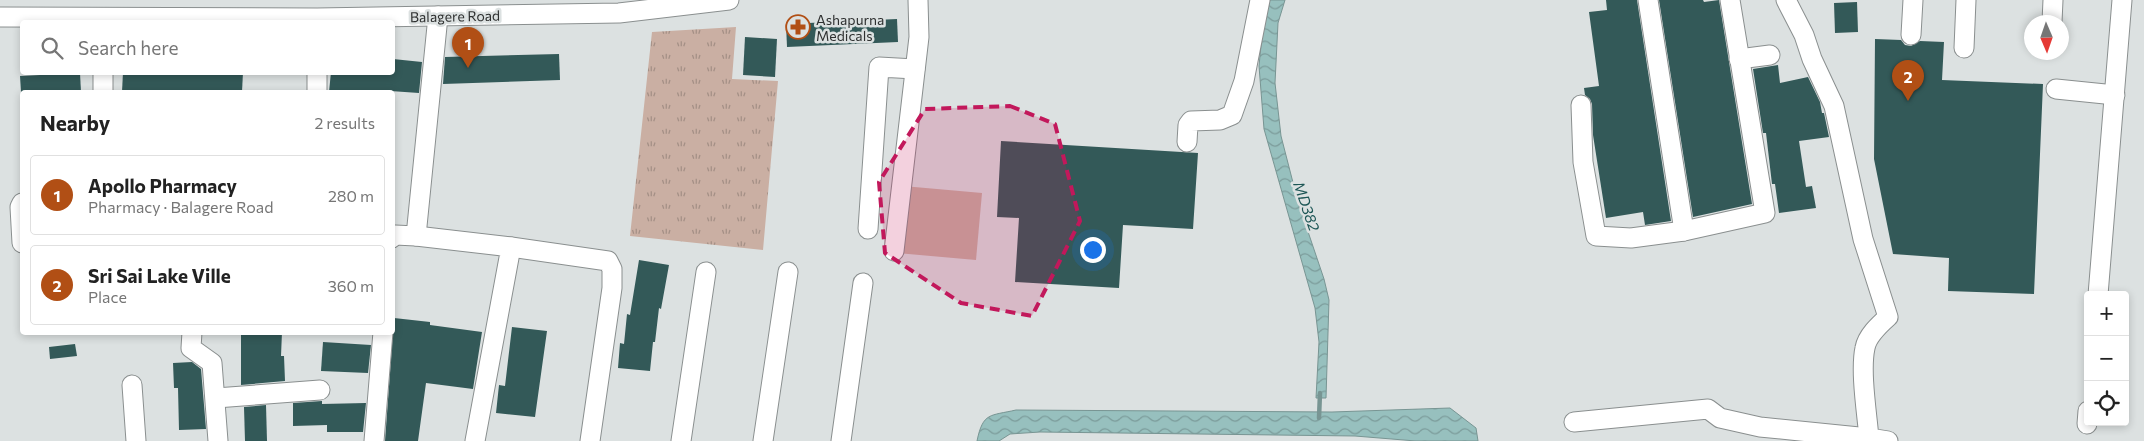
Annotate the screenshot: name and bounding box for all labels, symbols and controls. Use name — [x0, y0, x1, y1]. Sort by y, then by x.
street label: Balagere Road — [410, 7, 500, 25]
place label: Ashapurna Medicals — [816, 11, 884, 44]
pharmacy icon: Ashapurna Medicals — [785, 14, 811, 40]
north arrow — [2024, 15, 2069, 60]
search box — [20, 20, 395, 75]
pin: 1 — [452, 27, 484, 68]
icon: search — [38, 34, 66, 62]
text: Search here — [78, 36, 178, 59]
pin: 2 — [1892, 60, 1924, 101]
text: Nearby — [40, 110, 110, 135]
text: 2 results — [314, 113, 375, 132]
text: Apollo Pharmacy — [88, 174, 237, 197]
water label: MD382 — [1290, 179, 1324, 234]
text: 1 — [53, 186, 61, 205]
text: 280 m — [328, 186, 374, 205]
text: Pharmacy · Balagere Road — [88, 197, 273, 216]
your location — [1080, 237, 1106, 263]
text: Sri Sai Lake Ville — [88, 264, 231, 287]
text: 2 — [52, 276, 62, 295]
text: 360 m — [328, 276, 374, 295]
text: Place — [88, 287, 127, 306]
map controls — [2084, 291, 2129, 426]
button: + — [2084, 291, 2129, 336]
button: − — [2084, 336, 2129, 381]
button: locate — [2084, 381, 2129, 426]

